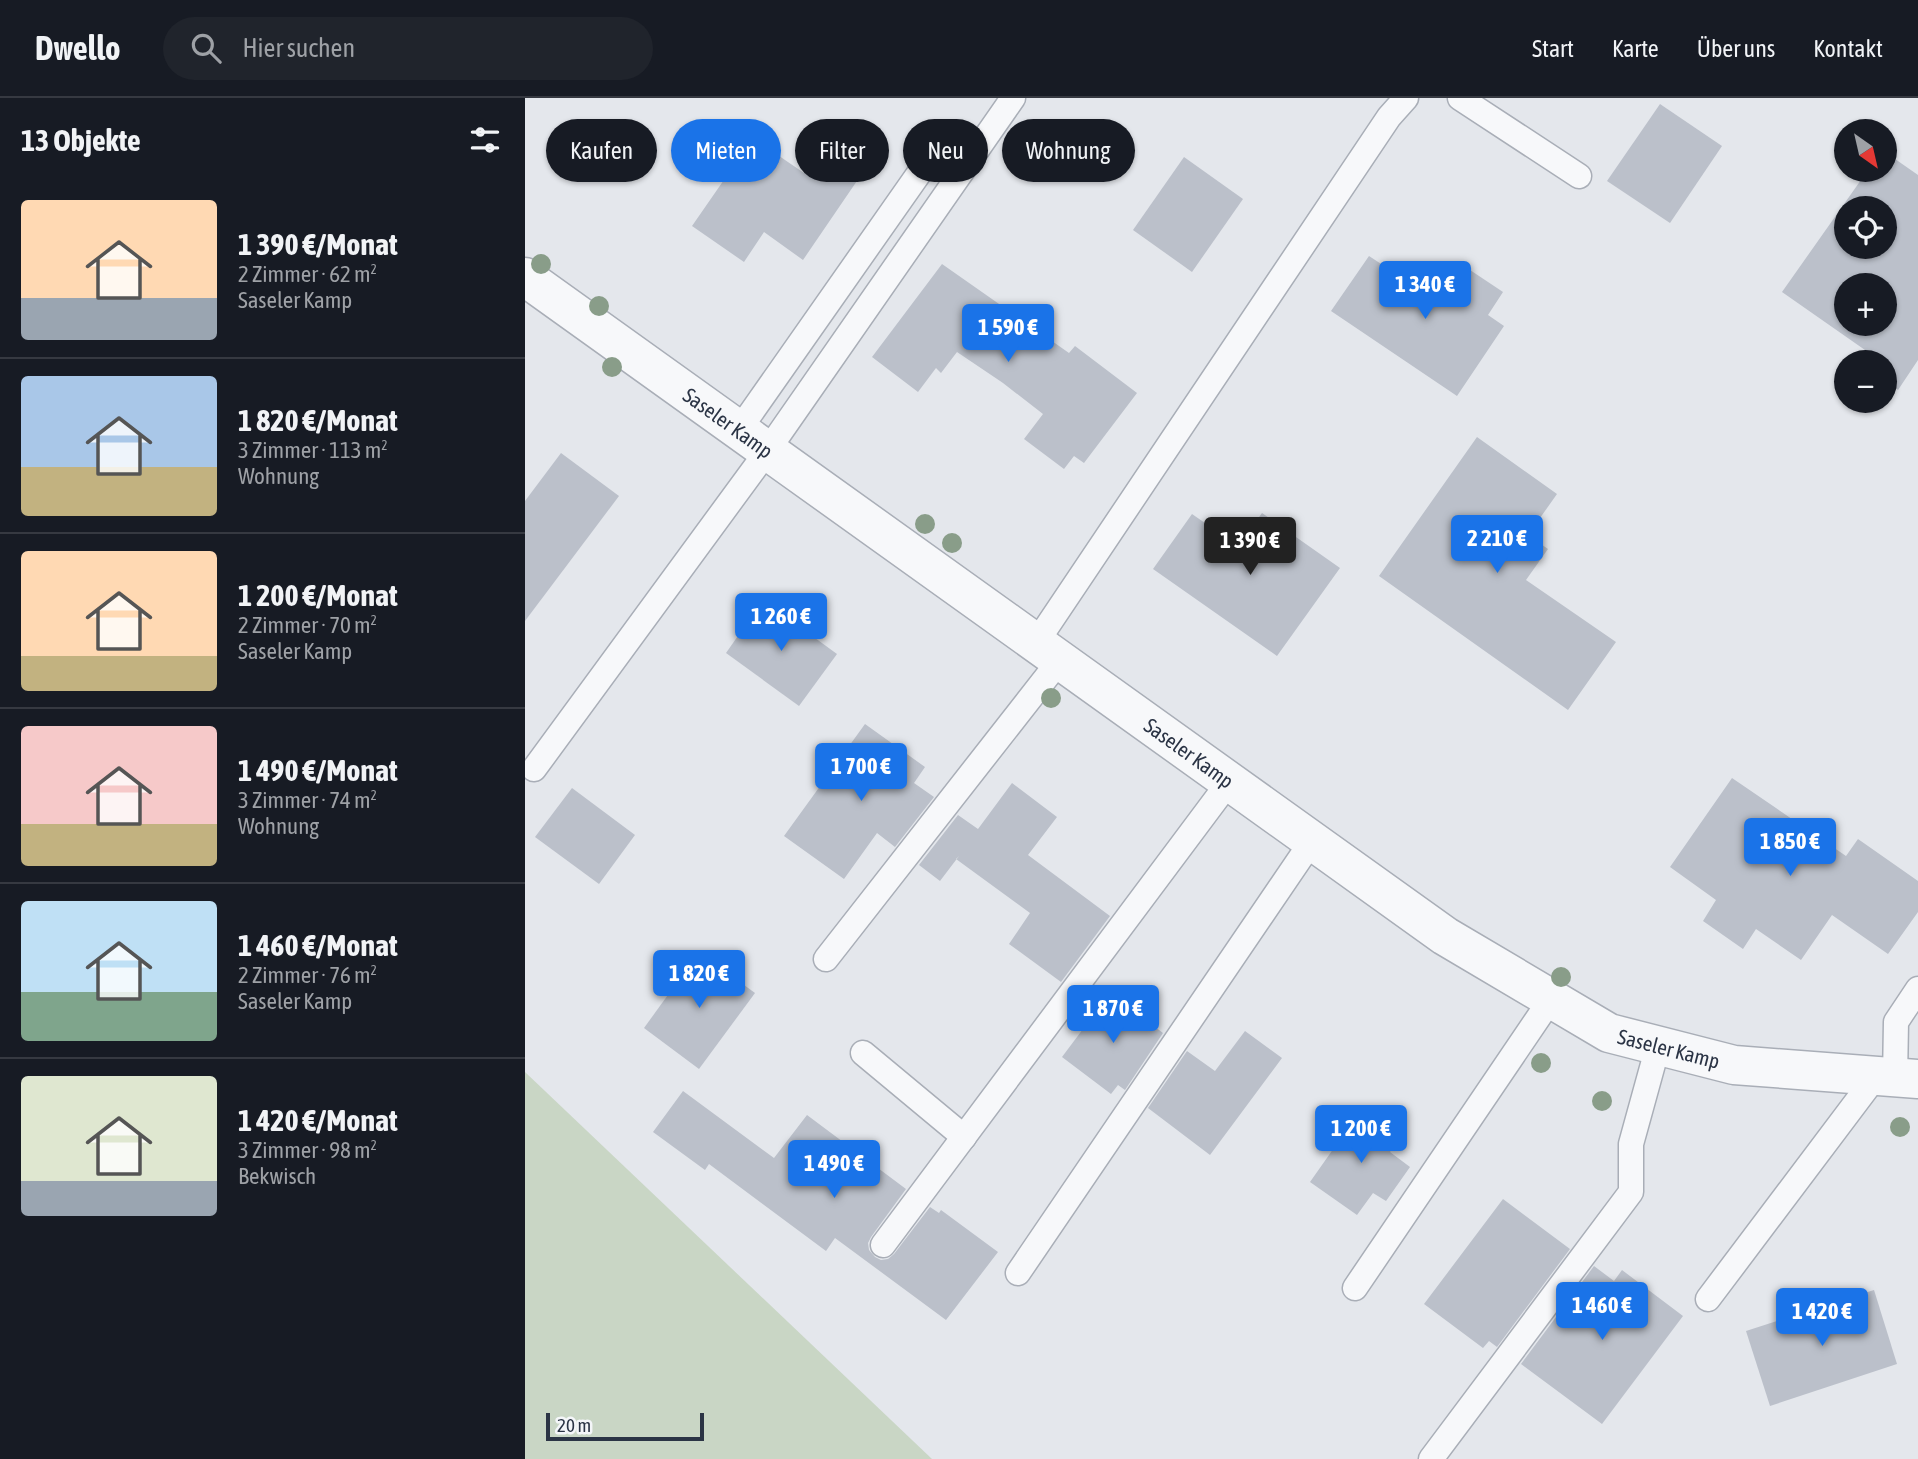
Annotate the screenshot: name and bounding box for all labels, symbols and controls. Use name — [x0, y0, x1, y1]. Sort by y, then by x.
search box — [163, 17, 653, 80]
text: Dwello — [35, 29, 121, 67]
icon: search — [187, 29, 225, 67]
text: Hier suchen — [243, 33, 355, 63]
text: Start — [1532, 35, 1574, 62]
text: Karte — [1612, 35, 1659, 62]
text: Über uns — [1697, 35, 1775, 62]
text: Kontakt — [1813, 35, 1883, 62]
chip: Kaufen — [546, 119, 657, 182]
chip: Mieten — [671, 119, 781, 182]
chip: Filter — [795, 119, 889, 182]
chip: Neu — [903, 119, 988, 182]
chip: Wohnung — [1002, 119, 1135, 182]
north arrow — [1834, 119, 1897, 182]
map controls — [1834, 119, 1897, 413]
icon: filters — [466, 121, 504, 159]
text: 13 Objekte — [21, 123, 141, 157]
button: locate — [1834, 196, 1897, 259]
text: 1 390 €/Monat — [238, 227, 398, 261]
icon: home — [77, 228, 161, 312]
text: 2 Zimmer · 62 m² — [238, 261, 377, 287]
pin: 1 340 € — [1360, 262, 1490, 321]
text: 1 340 € — [1395, 271, 1455, 297]
button: + — [1834, 273, 1897, 336]
text: Saseler Kamp — [238, 287, 352, 313]
pin: 1 590 € — [943, 304, 1073, 364]
text: 1 590 € — [978, 314, 1038, 340]
button: − — [1834, 350, 1897, 413]
street label: Saseler Kamp — [679, 382, 778, 463]
text: 1 820 €/Monat — [238, 403, 398, 437]
icon: home — [77, 404, 161, 488]
text: 3 Zimmer · 113 m² — [238, 437, 388, 463]
text: Wohnung — [238, 463, 319, 489]
pin: 2 210 € — [1432, 516, 1562, 575]
pin: 1 390 € — [1185, 518, 1315, 577]
text: 2 210 € — [1467, 525, 1527, 551]
text: 1 390 € — [1220, 527, 1280, 553]
text: 1 200 €/Monat — [238, 578, 398, 612]
icon: home — [77, 579, 161, 663]
pin: 1 260 € — [716, 594, 846, 653]
text: 1 260 € — [751, 603, 811, 629]
text: 2 Zimmer · 70 m² — [238, 612, 377, 638]
text: Saseler Kamp — [238, 638, 352, 664]
street label: Saseler Kamp — [1140, 713, 1239, 793]
pin: 1 700 € — [796, 744, 926, 803]
text: 1 490 €/Monat — [238, 753, 398, 787]
text: 1 700 € — [831, 753, 891, 779]
icon: home — [77, 754, 161, 838]
text: 3 Zimmer · 74 m² — [238, 787, 377, 813]
text: Wohnung — [238, 813, 319, 839]
pin: 1 850 € — [1725, 818, 1855, 878]
text: 1 850 € — [1760, 828, 1820, 854]
text: 1 460 €/Monat — [238, 928, 398, 962]
icon: home — [77, 929, 161, 1013]
pin: 1 820 € — [634, 950, 764, 1010]
text: 1 820 € — [669, 960, 729, 986]
text: 2 Zimmer · 76 m² — [238, 962, 377, 988]
pin: 1 870 € — [1048, 986, 1178, 1045]
text: Saseler Kamp — [238, 988, 352, 1014]
text: 1 870 € — [1083, 995, 1143, 1021]
street label: Saseler Kamp — [1615, 1024, 1722, 1073]
text: 1 420 €/Monat — [238, 1103, 398, 1137]
icon: home — [77, 1104, 161, 1188]
pin: 1 200 € — [1296, 1105, 1426, 1165]
text: 1 200 € — [1331, 1115, 1391, 1141]
text: 3 Zimmer · 98 m² — [238, 1137, 377, 1163]
pin: 1 490 € — [769, 1140, 899, 1200]
text: 1 490 € — [804, 1150, 864, 1176]
text: Bekwisch — [238, 1163, 316, 1189]
pin: 1 460 € — [1537, 1282, 1667, 1342]
pin: 1 420 € — [1757, 1288, 1887, 1348]
text: 1 460 € — [1572, 1292, 1632, 1318]
text: 1 420 € — [1792, 1298, 1852, 1324]
scale bar — [546, 1410, 703, 1442]
text: 20 m — [557, 1414, 591, 1436]

